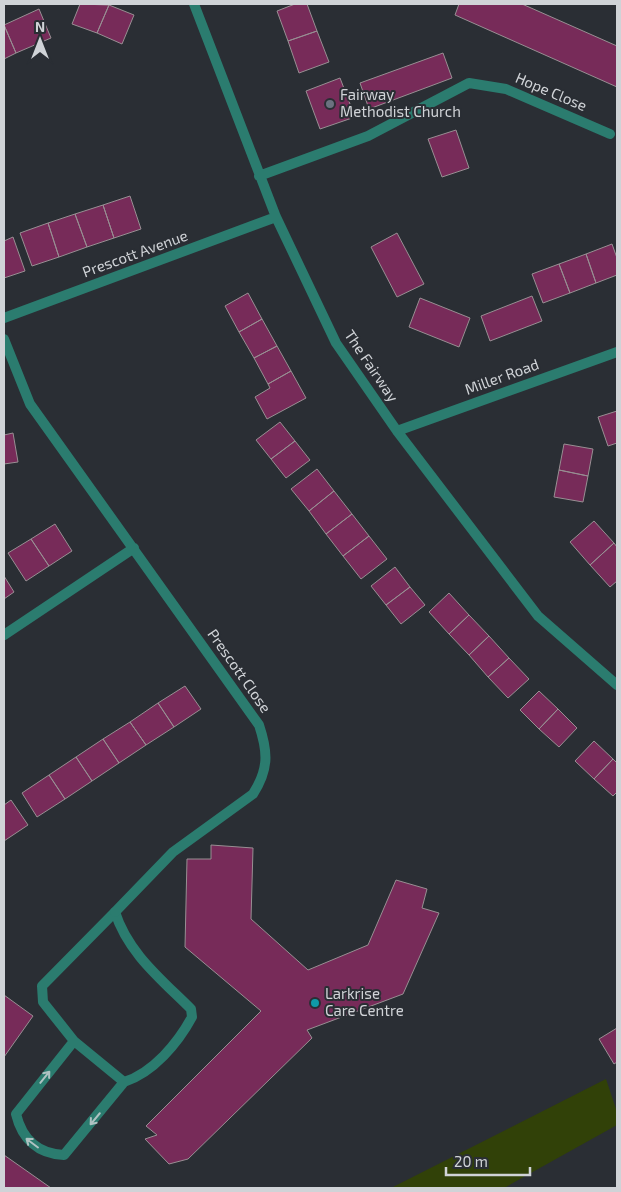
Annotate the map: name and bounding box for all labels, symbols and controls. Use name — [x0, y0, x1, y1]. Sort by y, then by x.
north arrow — [15, 15, 65, 65]
text: N — [35, 18, 45, 35]
street label: Hope Close — [513, 68, 590, 114]
place label: Fairway Methodist Church — [340, 85, 461, 120]
marker: Fairway Methodist Church — [324, 98, 336, 110]
street label: Prescott Avenue — [80, 226, 190, 280]
street label: The Fairway — [341, 326, 403, 405]
street label: Miller Road — [462, 354, 541, 398]
street label: Prescott Close — [204, 625, 275, 716]
place label: Larkrise Care Centre — [325, 984, 404, 1019]
marker: Larkrise Care Centre — [309, 997, 321, 1009]
one-way arrow — [39, 1071, 50, 1084]
one-way arrow — [89, 1112, 100, 1125]
one-way arrow — [25, 1138, 39, 1148]
scale bar — [446, 1144, 530, 1176]
text: 20 m — [454, 1152, 488, 1170]

